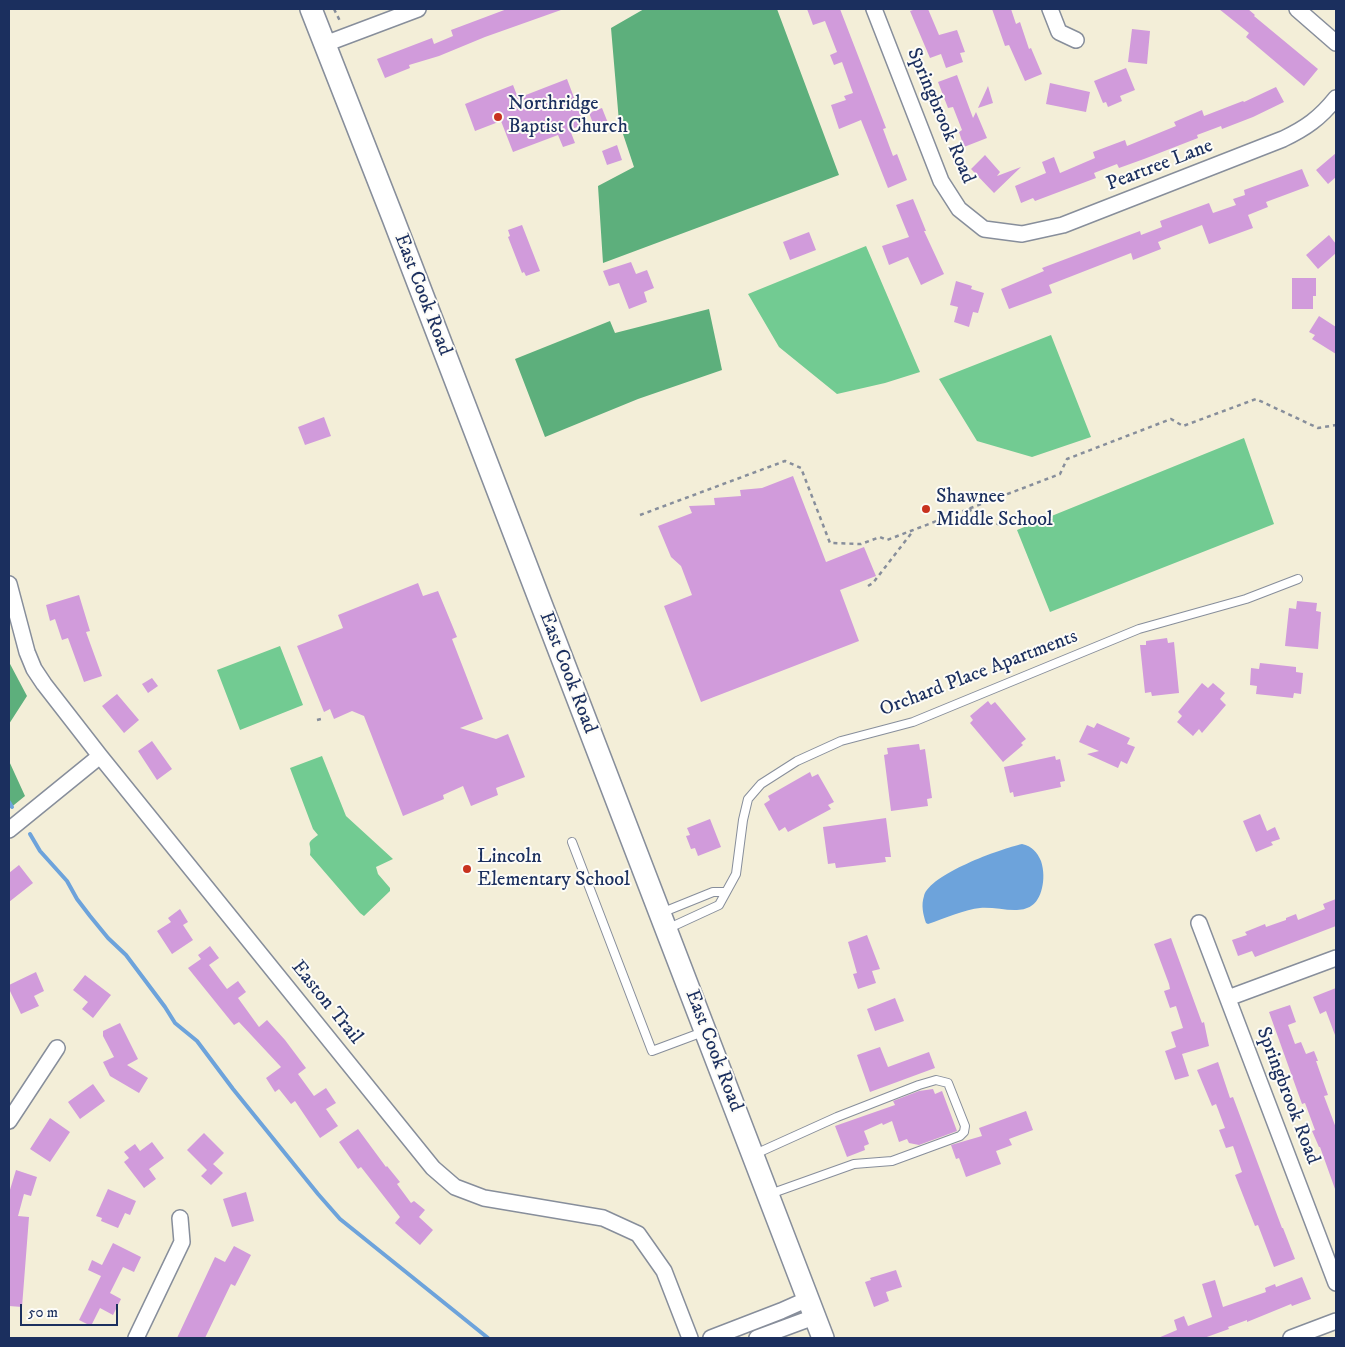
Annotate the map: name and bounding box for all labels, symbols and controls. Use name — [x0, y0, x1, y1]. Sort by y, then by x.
street label: Springbrook Road — [901, 45, 979, 187]
place label: Northridge Baptist Church — [508, 93, 628, 140]
marker: Northridge Baptist Church — [492, 111, 504, 123]
street label: Peartree Lane — [1104, 135, 1216, 197]
street label: East Cook Road — [388, 231, 456, 359]
place label: Shawnee Middle School — [936, 486, 1053, 533]
marker: Shawnee Middle School — [920, 503, 932, 515]
street label: East Cook Road — [533, 609, 601, 737]
street label: Orchard Place Apartments — [877, 625, 1081, 723]
place label: Lincoln Elementary School — [477, 846, 630, 893]
marker: Lincoln Elementary School — [461, 863, 473, 875]
street label: Easton Trail — [285, 956, 367, 1050]
street label: East Cook Road — [679, 987, 747, 1115]
street label: Springbrook Road — [1250, 1024, 1324, 1168]
scale bar — [22, 1294, 120, 1326]
text: 50 m — [28, 1303, 58, 1322]

